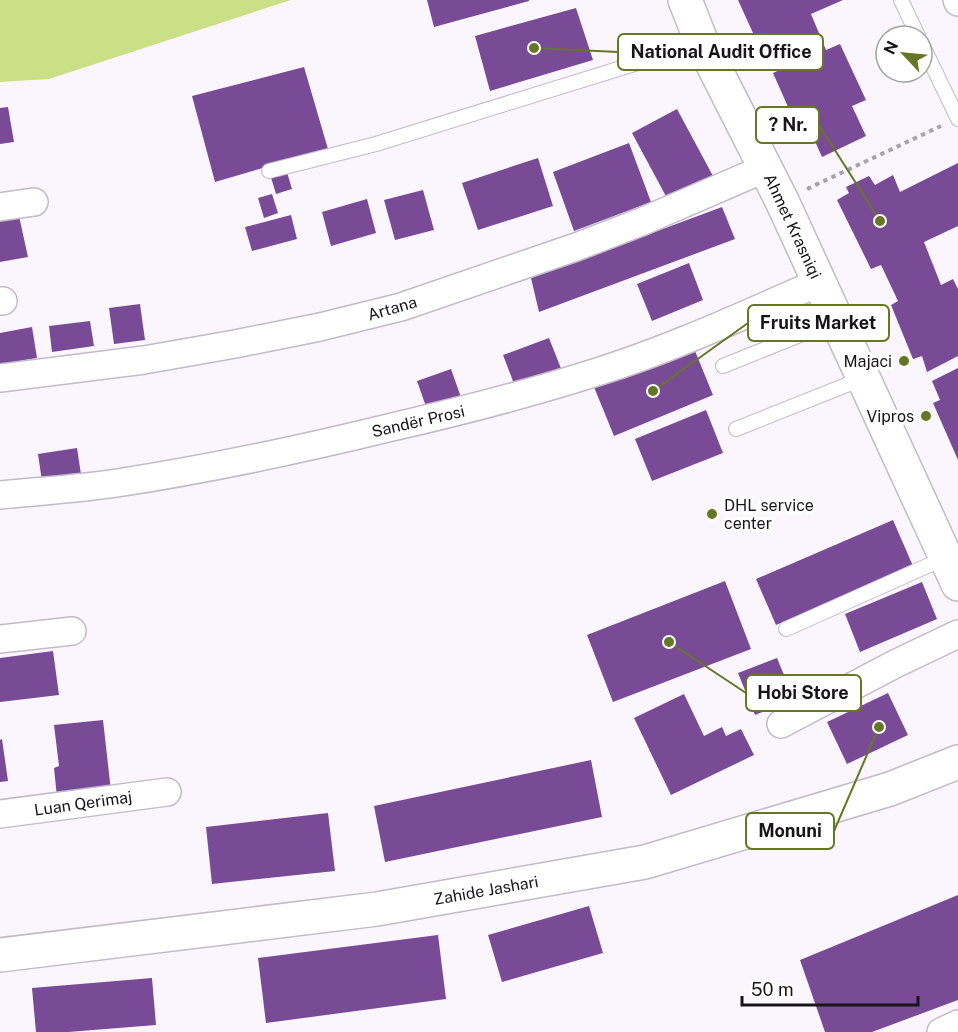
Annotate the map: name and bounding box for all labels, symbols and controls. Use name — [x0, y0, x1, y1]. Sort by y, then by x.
north arrow — [874, 24, 934, 84]
callout: National Audit Office — [618, 34, 823, 70]
text: N — [880, 38, 902, 57]
text: National Audit Office — [630, 41, 812, 62]
callout: ? Nr. — [756, 107, 819, 143]
text: ? Nr. — [768, 114, 808, 135]
street label: Ahmet Krasniqi — [760, 171, 825, 282]
street label: Artana — [365, 292, 419, 325]
callout: Fruits Market — [748, 305, 889, 341]
text: Fruits Market — [760, 312, 876, 333]
place label: Majaci — [843, 352, 892, 371]
marker: Majaci — [897, 354, 911, 368]
street label: Sandër Prosi — [370, 402, 466, 441]
place label: Vipros — [866, 407, 914, 426]
marker: Vipros — [919, 409, 933, 423]
place label: DHL service center — [724, 496, 814, 533]
marker: DHL service center — [705, 507, 719, 521]
callout: Hobi Store — [746, 675, 861, 711]
text: Hobi Store — [757, 682, 849, 703]
street label: Luan Qerimaj — [33, 787, 133, 820]
callout: Monuni — [746, 813, 834, 849]
text: Monuni — [758, 820, 822, 841]
street label: Zahide Jashari — [432, 872, 540, 909]
scale bar — [742, 969, 918, 1007]
text: 50 m — [751, 979, 794, 1000]

